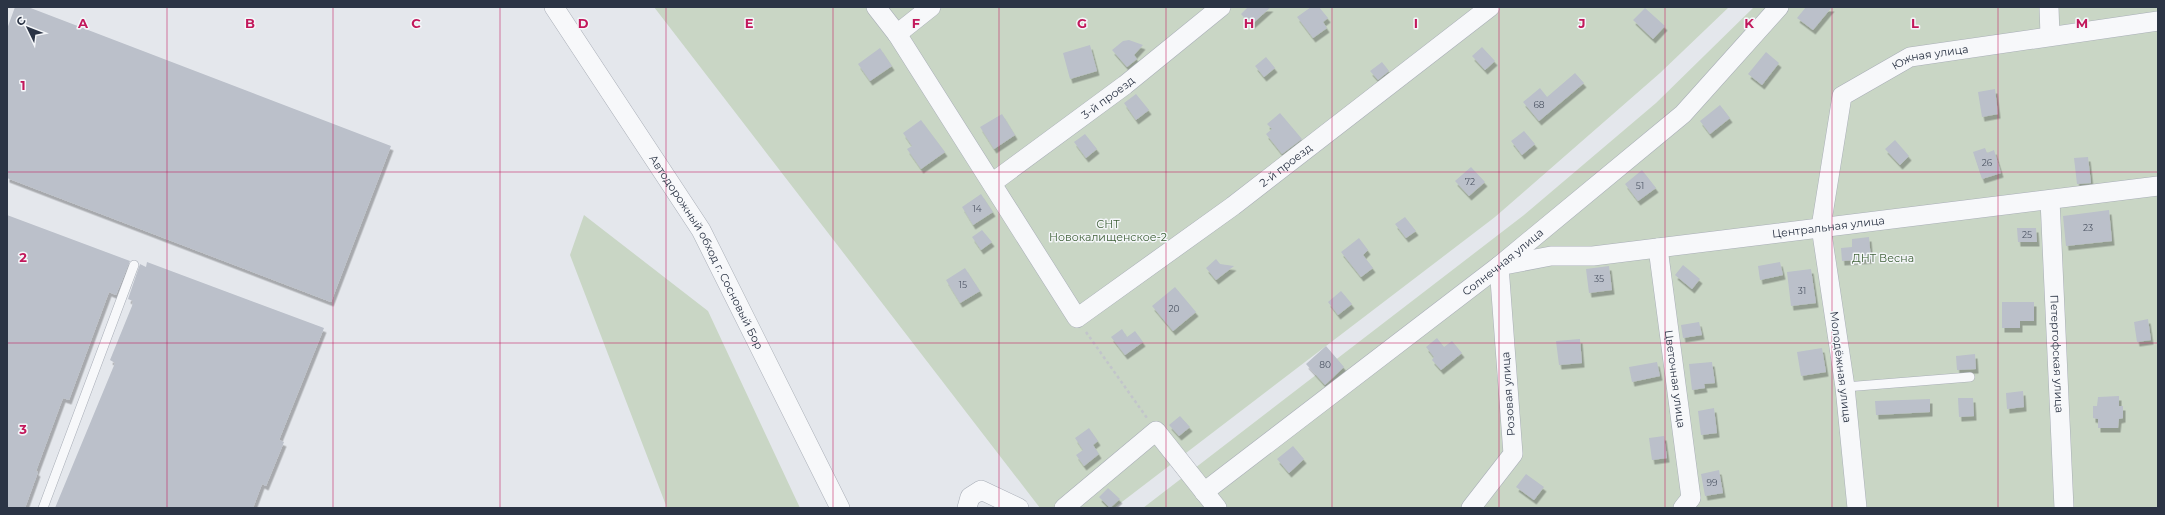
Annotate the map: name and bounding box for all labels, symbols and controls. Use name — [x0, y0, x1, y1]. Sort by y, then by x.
north arrow — [8, 8, 48, 48]
text: С — [13, 13, 29, 29]
text: A — [77, 15, 89, 31]
text: B — [245, 15, 255, 31]
text: C — [411, 15, 421, 31]
text: D — [578, 15, 589, 31]
text: E — [745, 15, 754, 31]
text: F — [912, 15, 920, 31]
text: G — [1077, 15, 1087, 31]
text: H — [1244, 15, 1254, 31]
text: I — [1414, 15, 1418, 31]
text: J — [1577, 15, 1586, 31]
text: K — [1744, 15, 1754, 31]
text: L — [1911, 15, 1919, 31]
text: M — [2076, 15, 2088, 31]
street label: Южная улица — [1889, 42, 1969, 73]
street label: 3-й проезд — [1079, 73, 1137, 122]
text: 1 — [20, 77, 26, 93]
house number: 68 — [1533, 99, 1545, 110]
street label: 2-й проезд — [1257, 141, 1315, 190]
street label: Автодорожный обход г. Сосновый Бор — [646, 152, 767, 352]
house number: 26 — [1982, 157, 1993, 168]
house number: 72 — [1465, 176, 1475, 187]
house number: 51 — [1636, 180, 1644, 191]
house number: 14 — [972, 203, 982, 214]
street label: Центральная улица — [1771, 213, 1885, 241]
park label: СНТ Новокалищенское-2 — [1049, 217, 1167, 244]
house number: 23 — [2083, 222, 2093, 233]
street label: Солнечная улица — [1459, 225, 1546, 299]
house number: 25 — [2022, 229, 2032, 240]
text: 2 — [19, 249, 27, 265]
park label: ДНТ Весна — [1852, 251, 1914, 265]
house number: 35 — [1594, 273, 1604, 284]
house number: 15 — [959, 279, 967, 290]
house number: 31 — [1798, 285, 1806, 296]
street label: Петергофская улица — [2047, 294, 2067, 413]
house number: 20 — [1168, 303, 1180, 314]
street label: Молодёжная улица — [1827, 311, 1855, 423]
street label: Цветочная улица — [1662, 329, 1689, 429]
street label: Розовая улица — [1498, 351, 1518, 437]
house number: 80 — [1319, 359, 1331, 370]
text: 3 — [18, 421, 27, 437]
house number: 99 — [1707, 477, 1718, 488]

